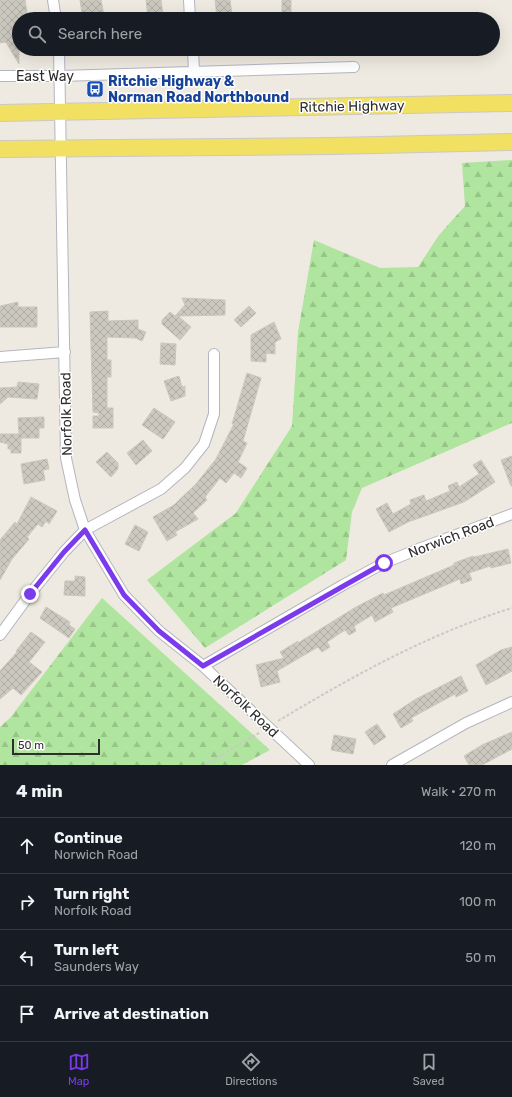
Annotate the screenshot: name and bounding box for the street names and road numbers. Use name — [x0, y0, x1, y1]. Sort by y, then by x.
street label: East Way — [16, 68, 74, 85]
street label: Ritchie Highway — [299, 97, 405, 116]
street label: Norfolk Road — [57, 372, 76, 456]
street label: Norwich Road — [406, 513, 497, 562]
street label: Norfolk Road — [209, 672, 282, 741]

